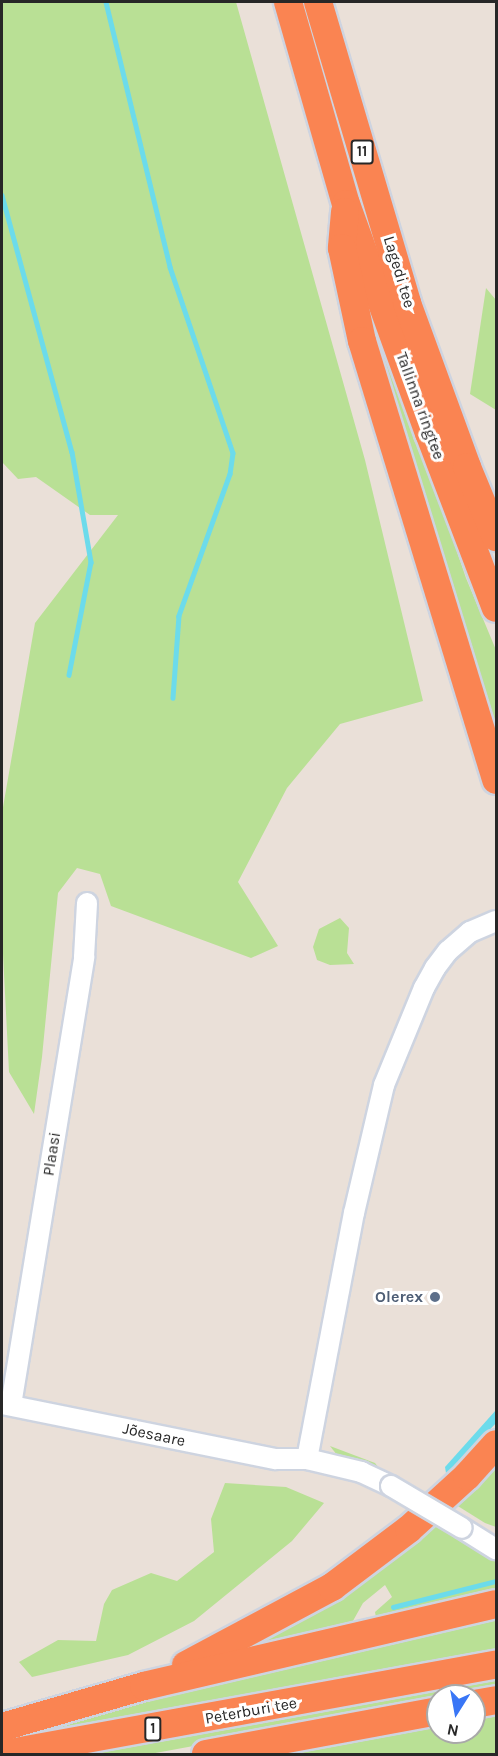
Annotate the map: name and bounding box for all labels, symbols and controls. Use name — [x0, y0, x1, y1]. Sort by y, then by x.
road number: 11 — [350, 140, 374, 164]
street label: Lagedi tee — [379, 234, 419, 310]
street label: Tallinna ringtee — [392, 350, 448, 462]
street label: Plaasi — [39, 1131, 65, 1177]
place label: Olerex — [375, 1287, 423, 1307]
marker: Olerex — [428, 1290, 442, 1304]
street label: Jõesaare — [121, 1419, 187, 1451]
north arrow — [426, 1684, 486, 1744]
street label: Peterburi tee — [204, 1693, 298, 1729]
road number: 1 — [144, 1717, 162, 1741]
text: N — [445, 1720, 460, 1741]

